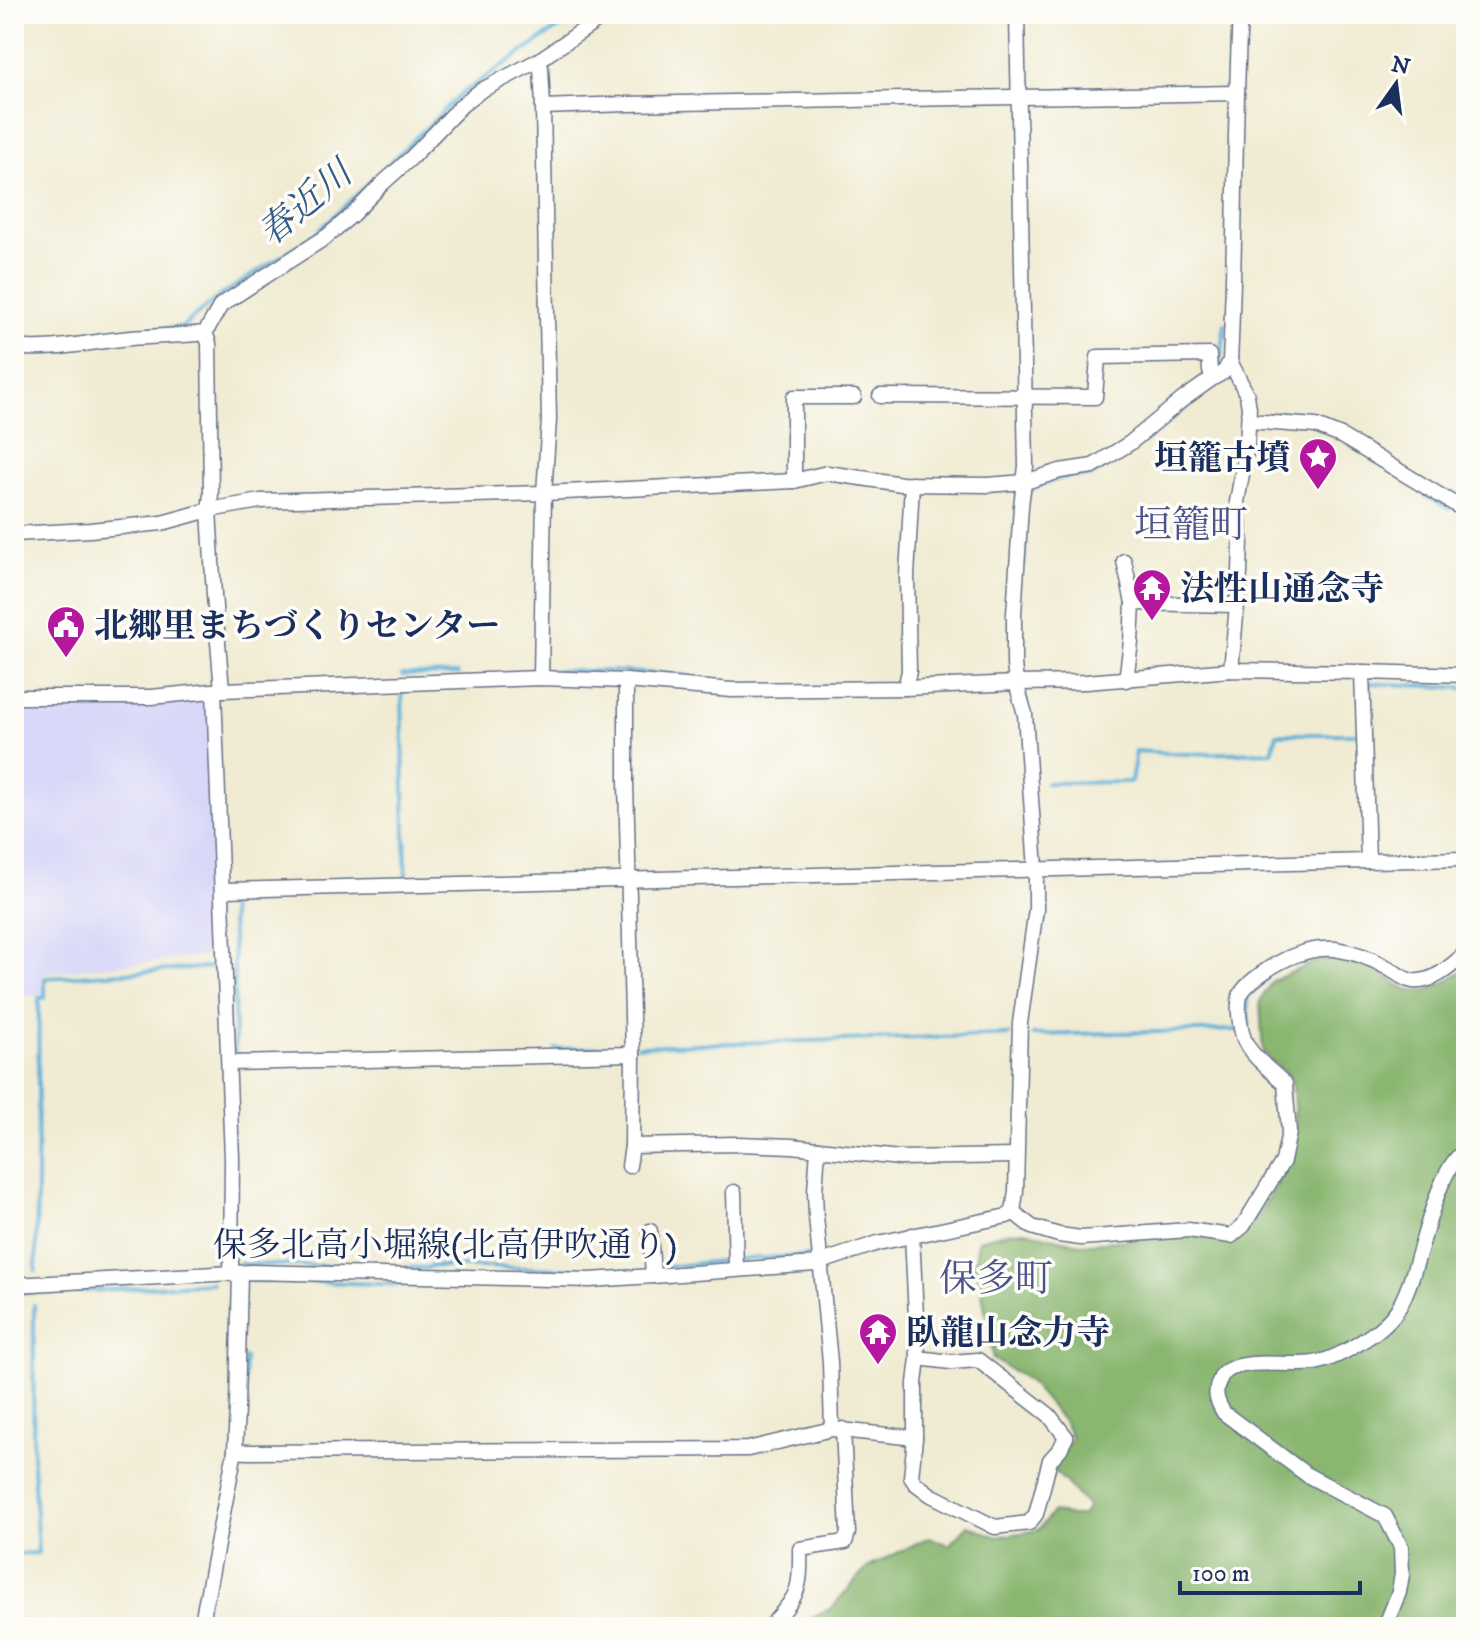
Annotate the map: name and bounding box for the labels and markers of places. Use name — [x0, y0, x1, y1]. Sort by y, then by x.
place icon: 垣籠古墳 — [1297, 436, 1339, 491]
place label: 垣籠古墳 — [1154, 438, 1290, 480]
temple icon: 法性山通念寺 — [1131, 567, 1173, 622]
place label: 法性山通念寺 — [1180, 569, 1384, 611]
public building icon: 北郷里まちづくりセンター — [45, 604, 87, 659]
place label: 北郷里まちづくりセンター — [94, 606, 500, 648]
temple icon: 臥龍山念力寺 — [857, 1311, 899, 1366]
place label: 臥龍山念力寺 — [906, 1313, 1110, 1355]

